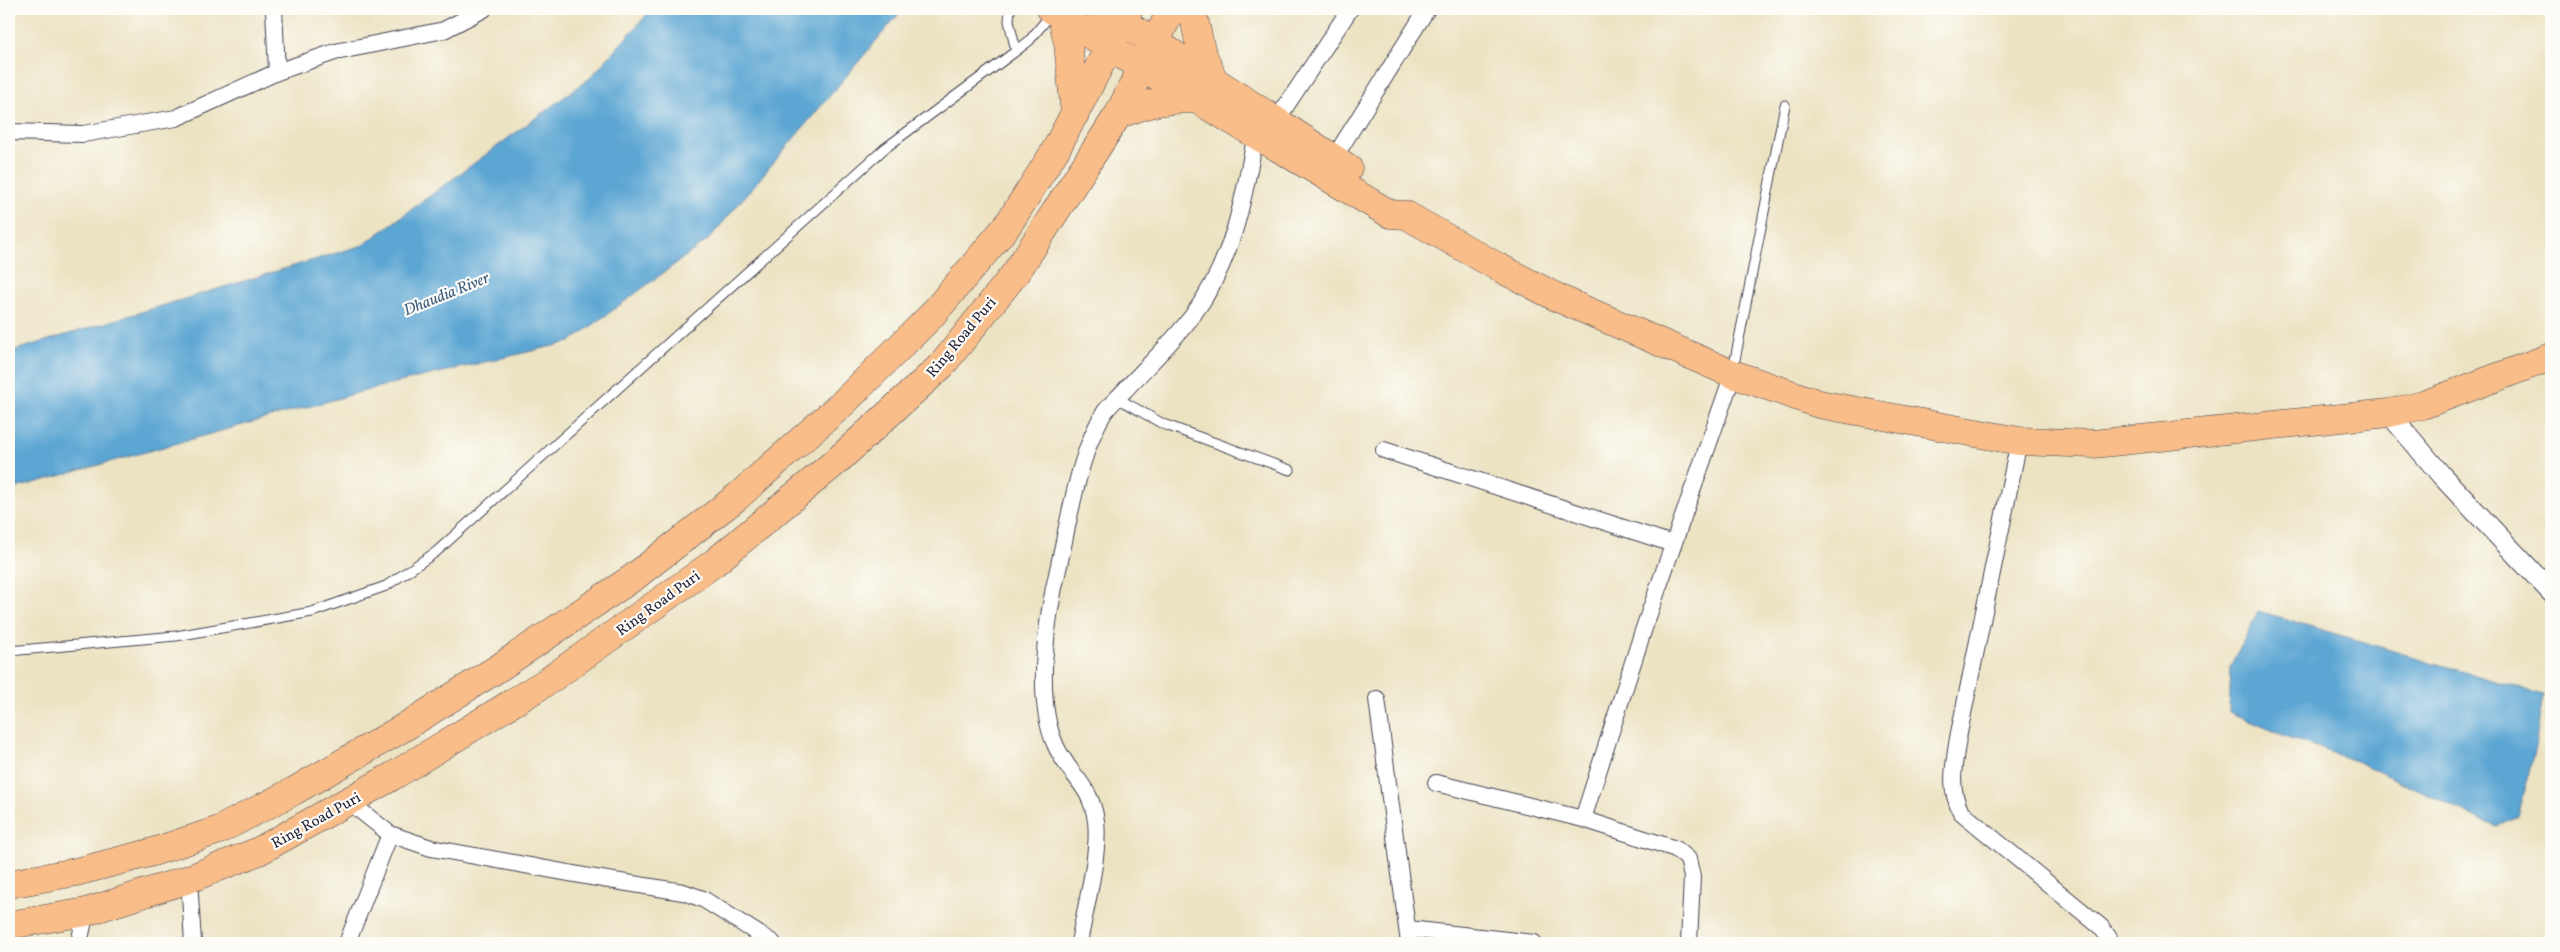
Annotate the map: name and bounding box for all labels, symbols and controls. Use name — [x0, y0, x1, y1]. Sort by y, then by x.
water label: Dhaudia River — [401, 267, 494, 322]
street label: Ring Road Puri — [922, 293, 1002, 383]
street label: Ring Road Puri — [613, 567, 705, 642]
street label: Ring Road Puri — [268, 788, 365, 855]

